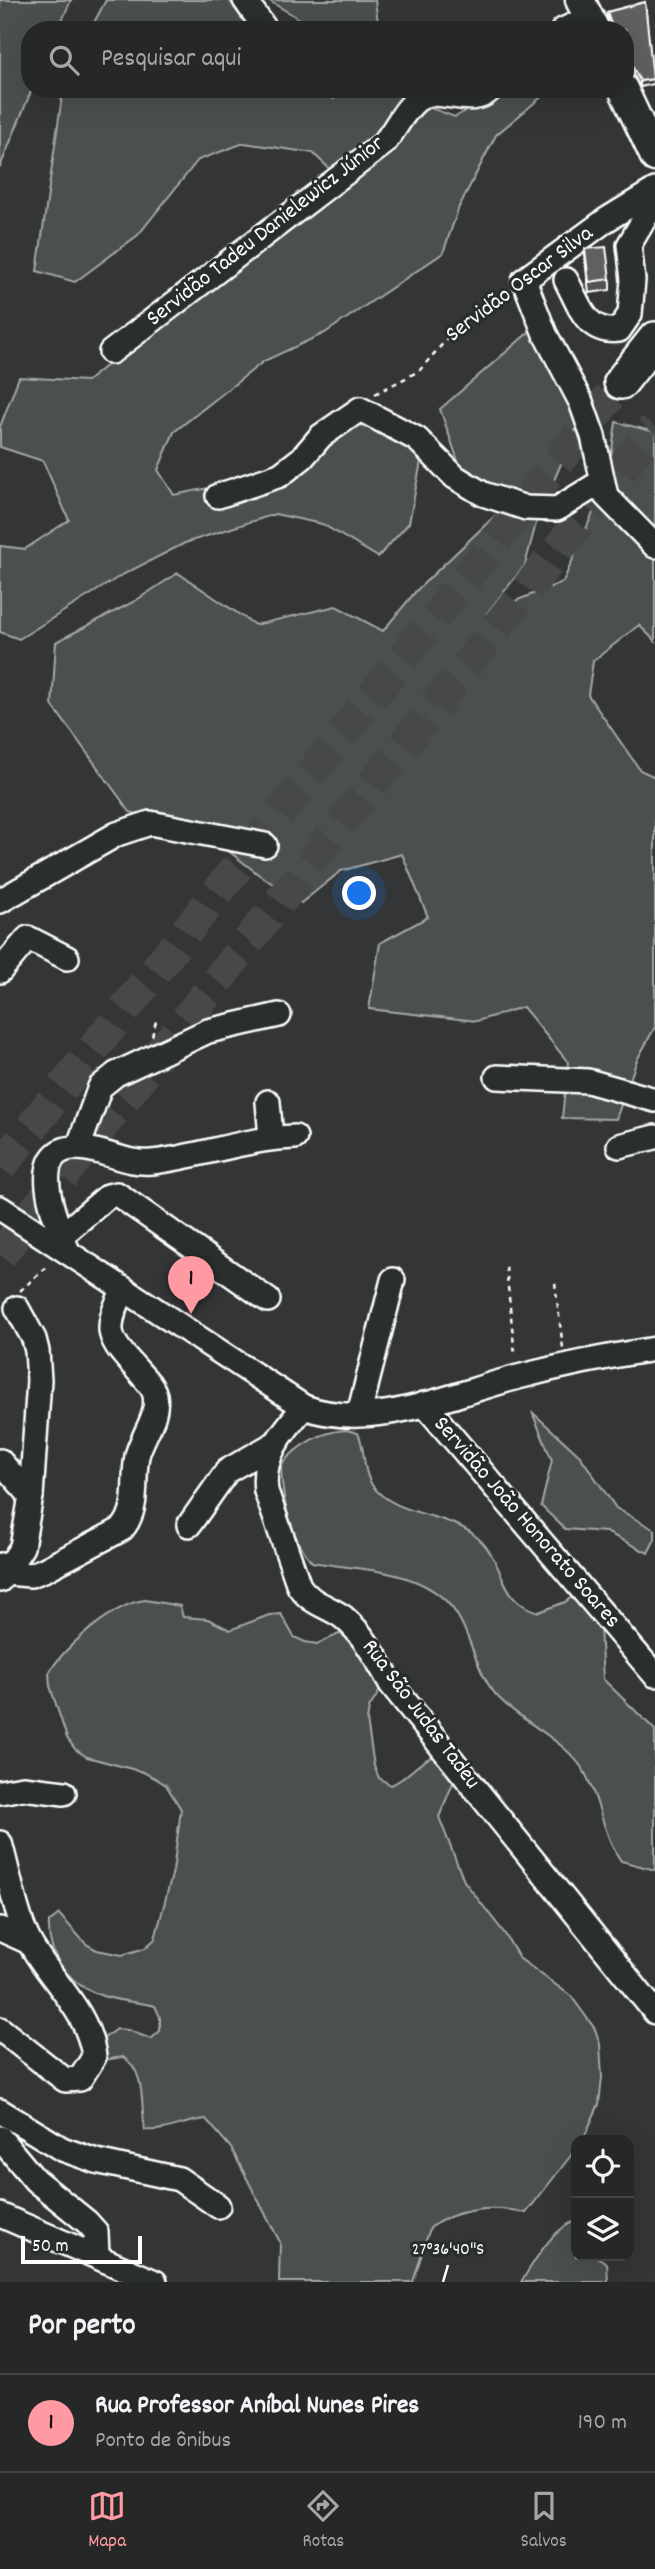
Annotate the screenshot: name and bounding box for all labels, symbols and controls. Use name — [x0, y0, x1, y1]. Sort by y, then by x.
search box — [21, 21, 634, 98]
icon: search — [45, 41, 83, 79]
text: Pesquisar aqui — [101, 41, 241, 78]
street label: Servidão Tadeu Danielewicz Júnior — [140, 128, 392, 335]
street label: Servidão Oscar Silva — [439, 218, 602, 352]
your location — [342, 876, 376, 910]
pin: 1 — [168, 1256, 214, 1314]
street label: Servidão João Honorato Soares — [424, 1410, 628, 1636]
street label: Rua São Judas Tadeu — [353, 1633, 487, 1797]
map controls — [571, 2135, 634, 2261]
button: locate — [571, 2135, 634, 2198]
button: layers — [571, 2198, 634, 2261]
scale bar — [21, 2233, 142, 2265]
text: 50 m — [32, 2234, 69, 2261]
text: 27°36'40"S — [412, 2238, 484, 2263]
text: Por perto — [28, 2306, 136, 2349]
text: Rua Professor Aníbal Nunes Pires — [95, 2388, 419, 2425]
text: 1 — [48, 2407, 54, 2440]
text: 190 m — [578, 2407, 627, 2440]
text: Ponto de ônibus — [95, 2425, 231, 2458]
tab: Mapa — [88, 2487, 126, 2556]
tab: Rotas — [303, 2487, 344, 2556]
tab: Salvos — [521, 2487, 567, 2556]

